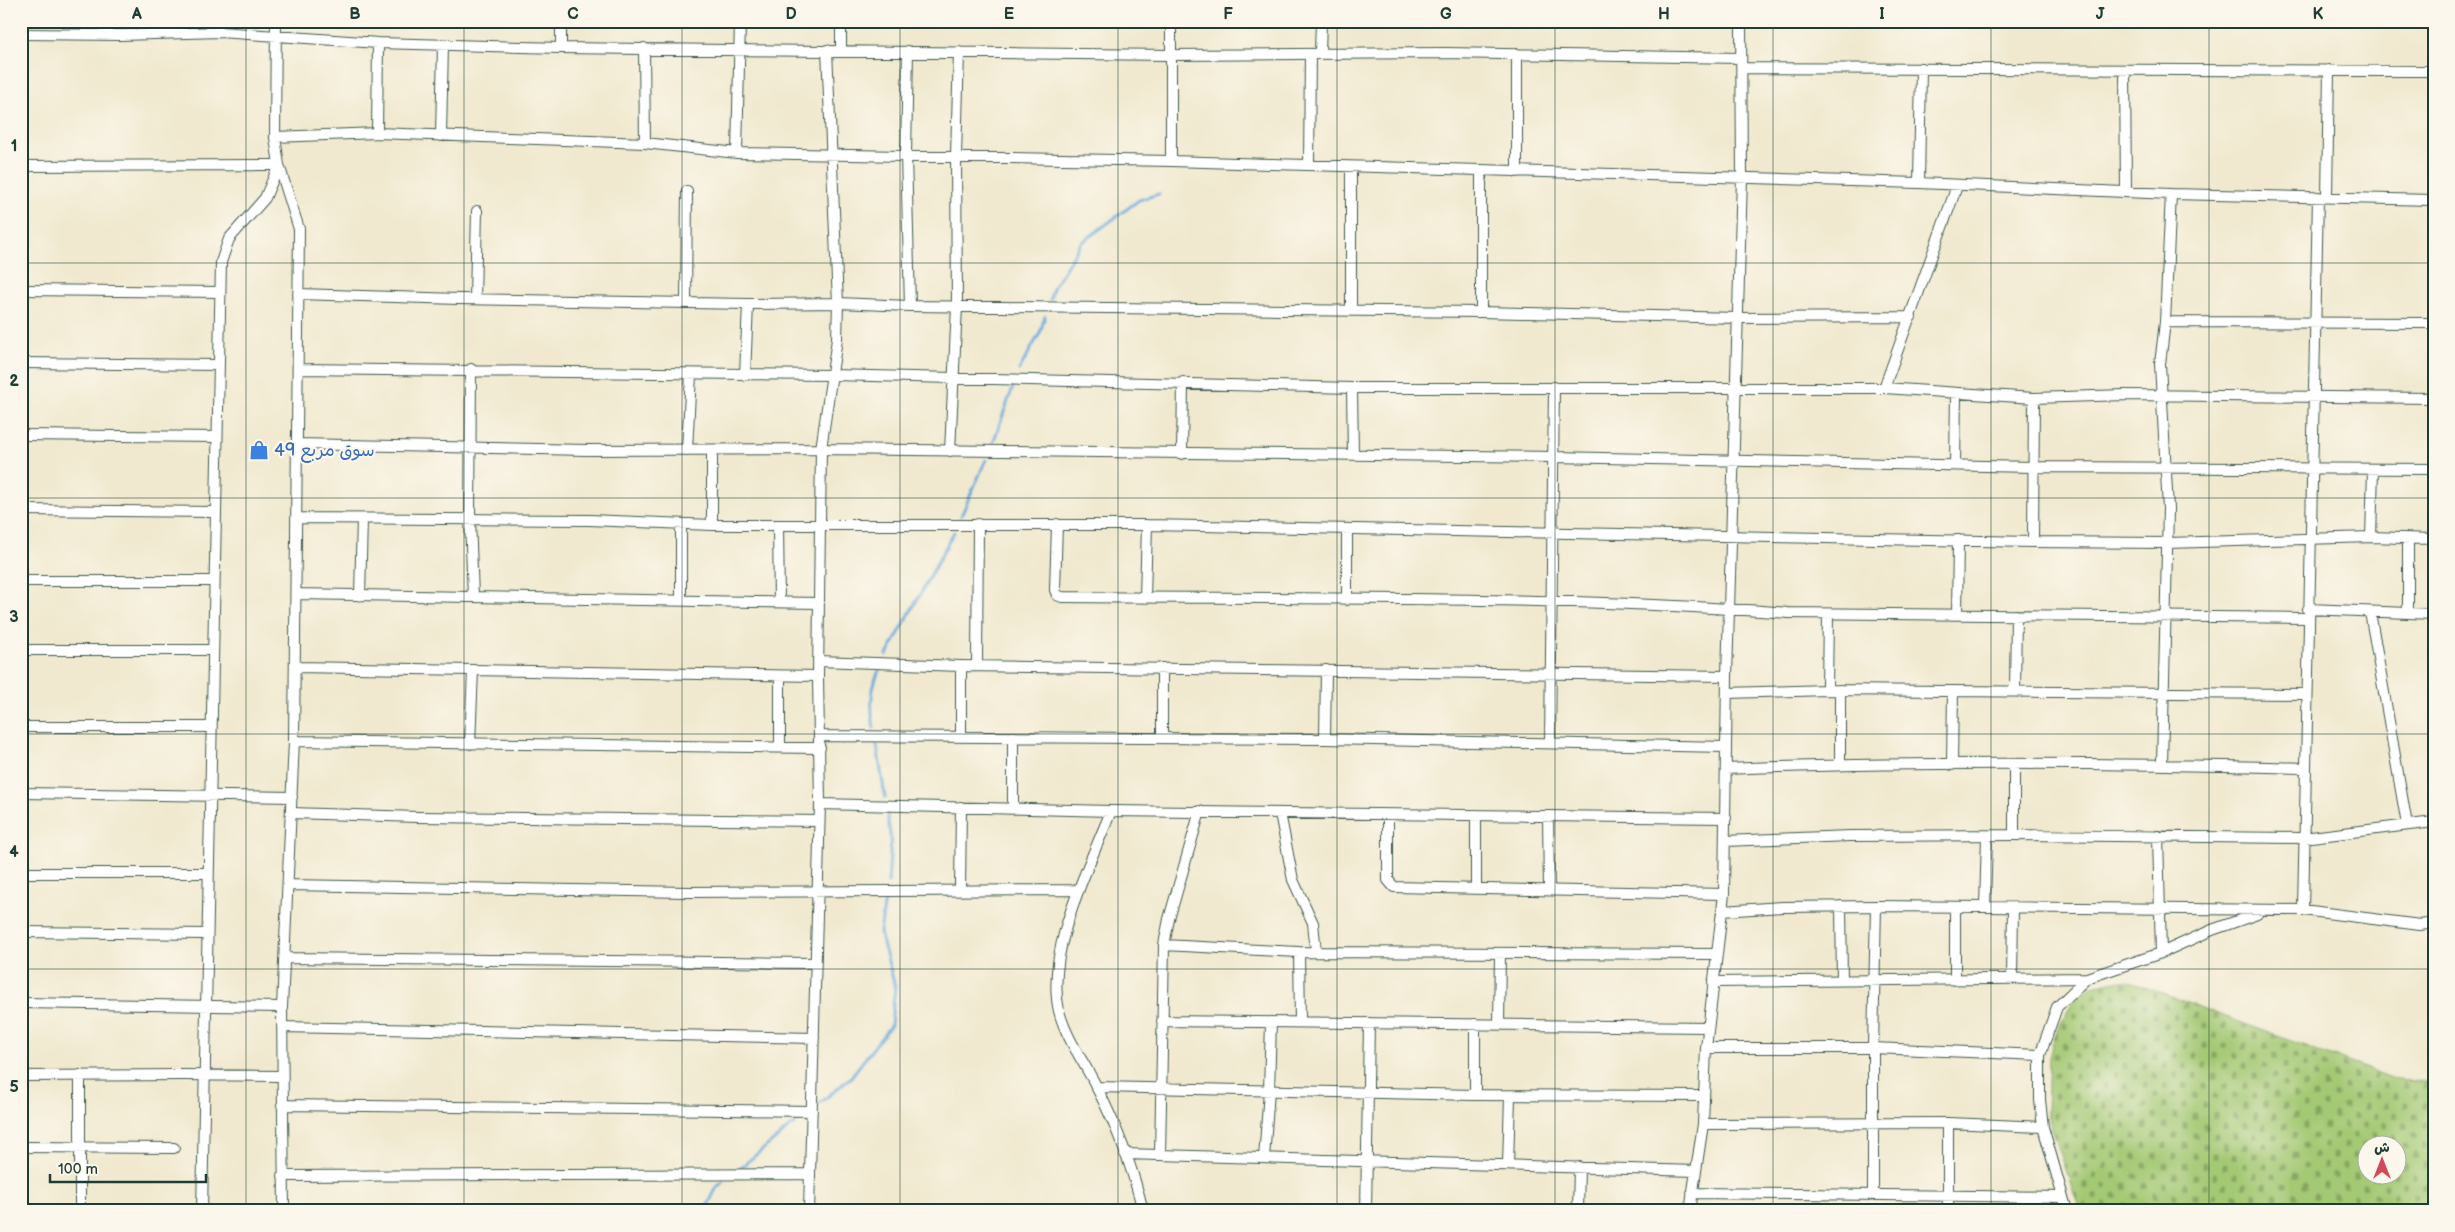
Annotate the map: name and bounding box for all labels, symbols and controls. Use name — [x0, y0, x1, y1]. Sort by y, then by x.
text: A — [131, 5, 142, 24]
text: B — [349, 5, 361, 24]
text: C — [567, 5, 579, 24]
text: D — [785, 5, 797, 24]
text: E — [1004, 5, 1014, 24]
text: F — [1223, 5, 1233, 24]
text: G — [1440, 5, 1452, 24]
text: H — [1658, 5, 1670, 24]
text: I — [1879, 5, 1885, 24]
text: J — [2096, 5, 2105, 24]
text: K — [2313, 5, 2324, 24]
text: 1 — [11, 137, 17, 156]
text: 2 — [9, 372, 19, 391]
shop icon: سوق مربع 49 — [248, 439, 270, 461]
place label: سوق مربع 49 — [274, 440, 375, 463]
text: 3 — [9, 608, 19, 627]
text: 4 — [9, 843, 19, 862]
text: 5 — [9, 1078, 19, 1097]
north arrow — [2358, 1134, 2408, 1184]
text: ش — [2374, 1139, 2390, 1156]
scale bar — [50, 1152, 206, 1184]
text: 100 m — [58, 1160, 98, 1179]

